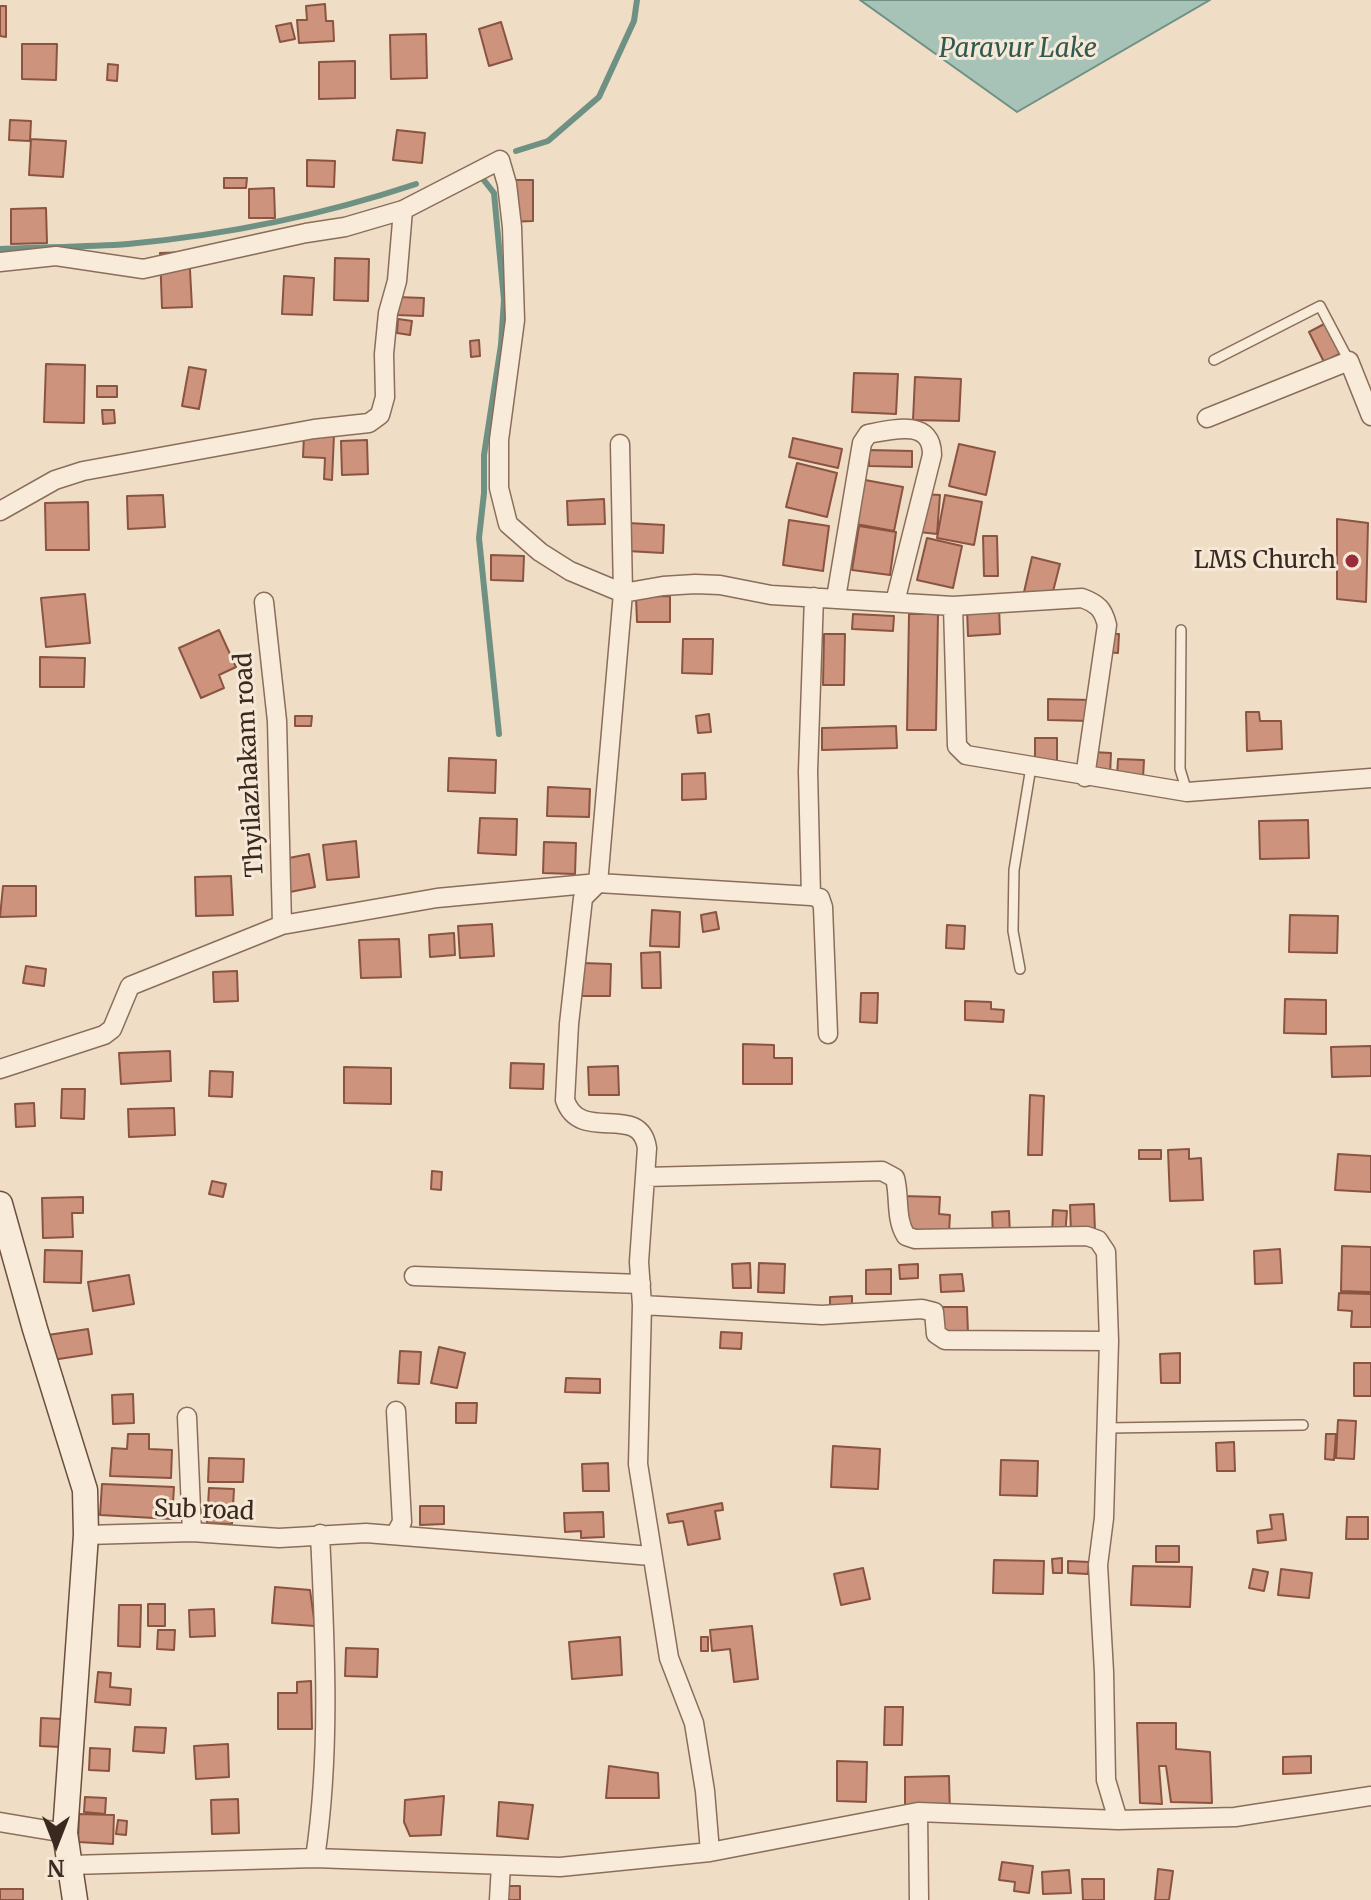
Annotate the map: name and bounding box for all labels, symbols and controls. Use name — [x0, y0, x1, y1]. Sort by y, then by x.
water label: Paravur Lake — [939, 34, 1097, 66]
place label: LMS Church — [1194, 547, 1336, 575]
marker: LMS Church — [1343, 552, 1361, 570]
street label: Thyilazhakam road — [230, 652, 270, 878]
street label: Sub road — [153, 1495, 255, 1527]
north arrow — [16, 1804, 96, 1884]
text: N — [47, 1854, 65, 1882]

